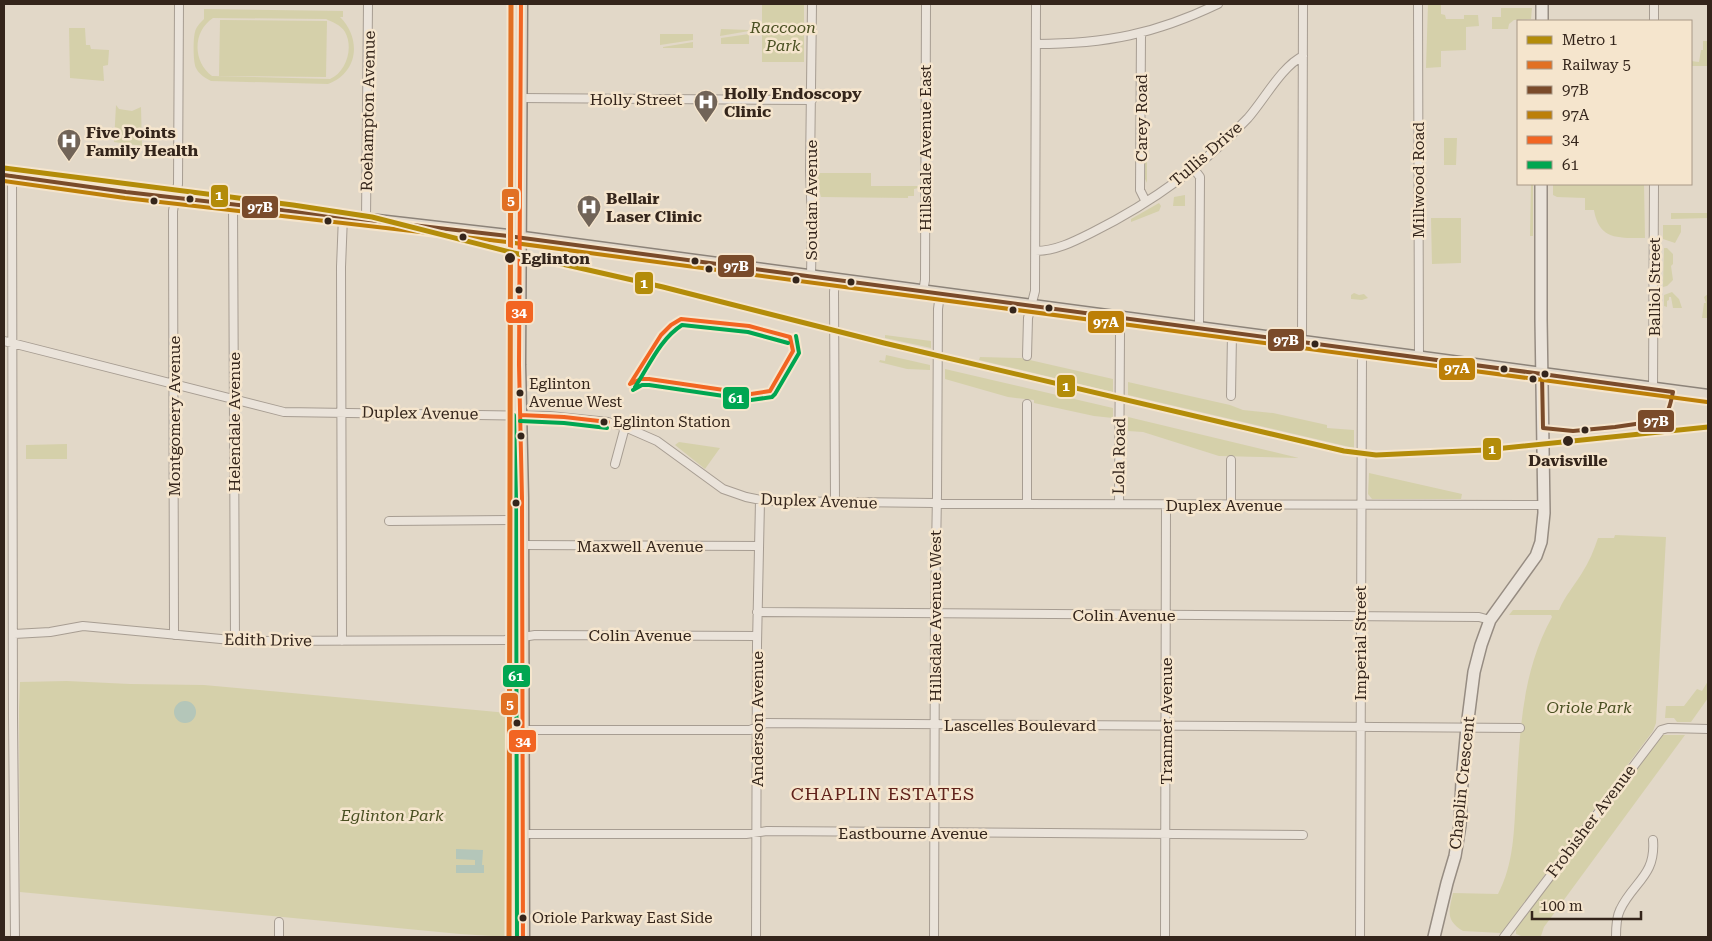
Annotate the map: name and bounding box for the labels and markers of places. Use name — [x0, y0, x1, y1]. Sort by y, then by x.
place label: Holly Endoscopy Clinic — [724, 84, 862, 121]
hospital icon: Holly Endoscopy Clinic — [693, 89, 719, 123]
place label: Five Points Family Health — [86, 123, 199, 160]
hospital icon: Five Points Family Health — [56, 128, 82, 162]
place label: Bellair Laser Clinic — [606, 189, 702, 226]
unlabelled marker — [185, 194, 195, 204]
hospital icon: Bellair Laser Clinic — [576, 194, 602, 228]
unlabelled marker — [149, 196, 159, 206]
unlabelled marker — [323, 216, 333, 226]
unlabelled marker — [458, 232, 468, 242]
place label: Eglinton — [521, 249, 590, 268]
marker: Eglinton — [503, 251, 517, 265]
unlabelled marker — [690, 256, 700, 266]
unlabelled marker — [704, 264, 714, 274]
unlabelled marker — [791, 275, 801, 285]
unlabelled marker — [846, 277, 856, 287]
unlabelled marker — [514, 285, 524, 295]
unlabelled marker — [1044, 303, 1054, 313]
unlabelled marker — [1008, 305, 1018, 315]
unlabelled marker — [1310, 339, 1320, 349]
unlabelled marker — [1499, 364, 1509, 374]
unlabelled marker — [1540, 369, 1550, 379]
unlabelled marker — [1528, 374, 1538, 384]
place label: Eglinton Avenue West — [529, 375, 623, 411]
marker: Eglinton Avenue West — [515, 388, 525, 398]
place label: Eglinton Station — [613, 413, 731, 431]
marker: Eglinton Station — [599, 417, 609, 427]
unlabelled marker — [1580, 425, 1590, 435]
unlabelled marker — [516, 431, 526, 441]
marker: Davisville — [1561, 434, 1575, 448]
place label: Davisville — [1528, 451, 1608, 470]
unlabelled marker — [511, 498, 521, 508]
unlabelled marker — [512, 718, 522, 728]
place label: Oriole Parkway East Side — [532, 909, 713, 927]
marker: Oriole Parkway East Side — [518, 913, 528, 923]

